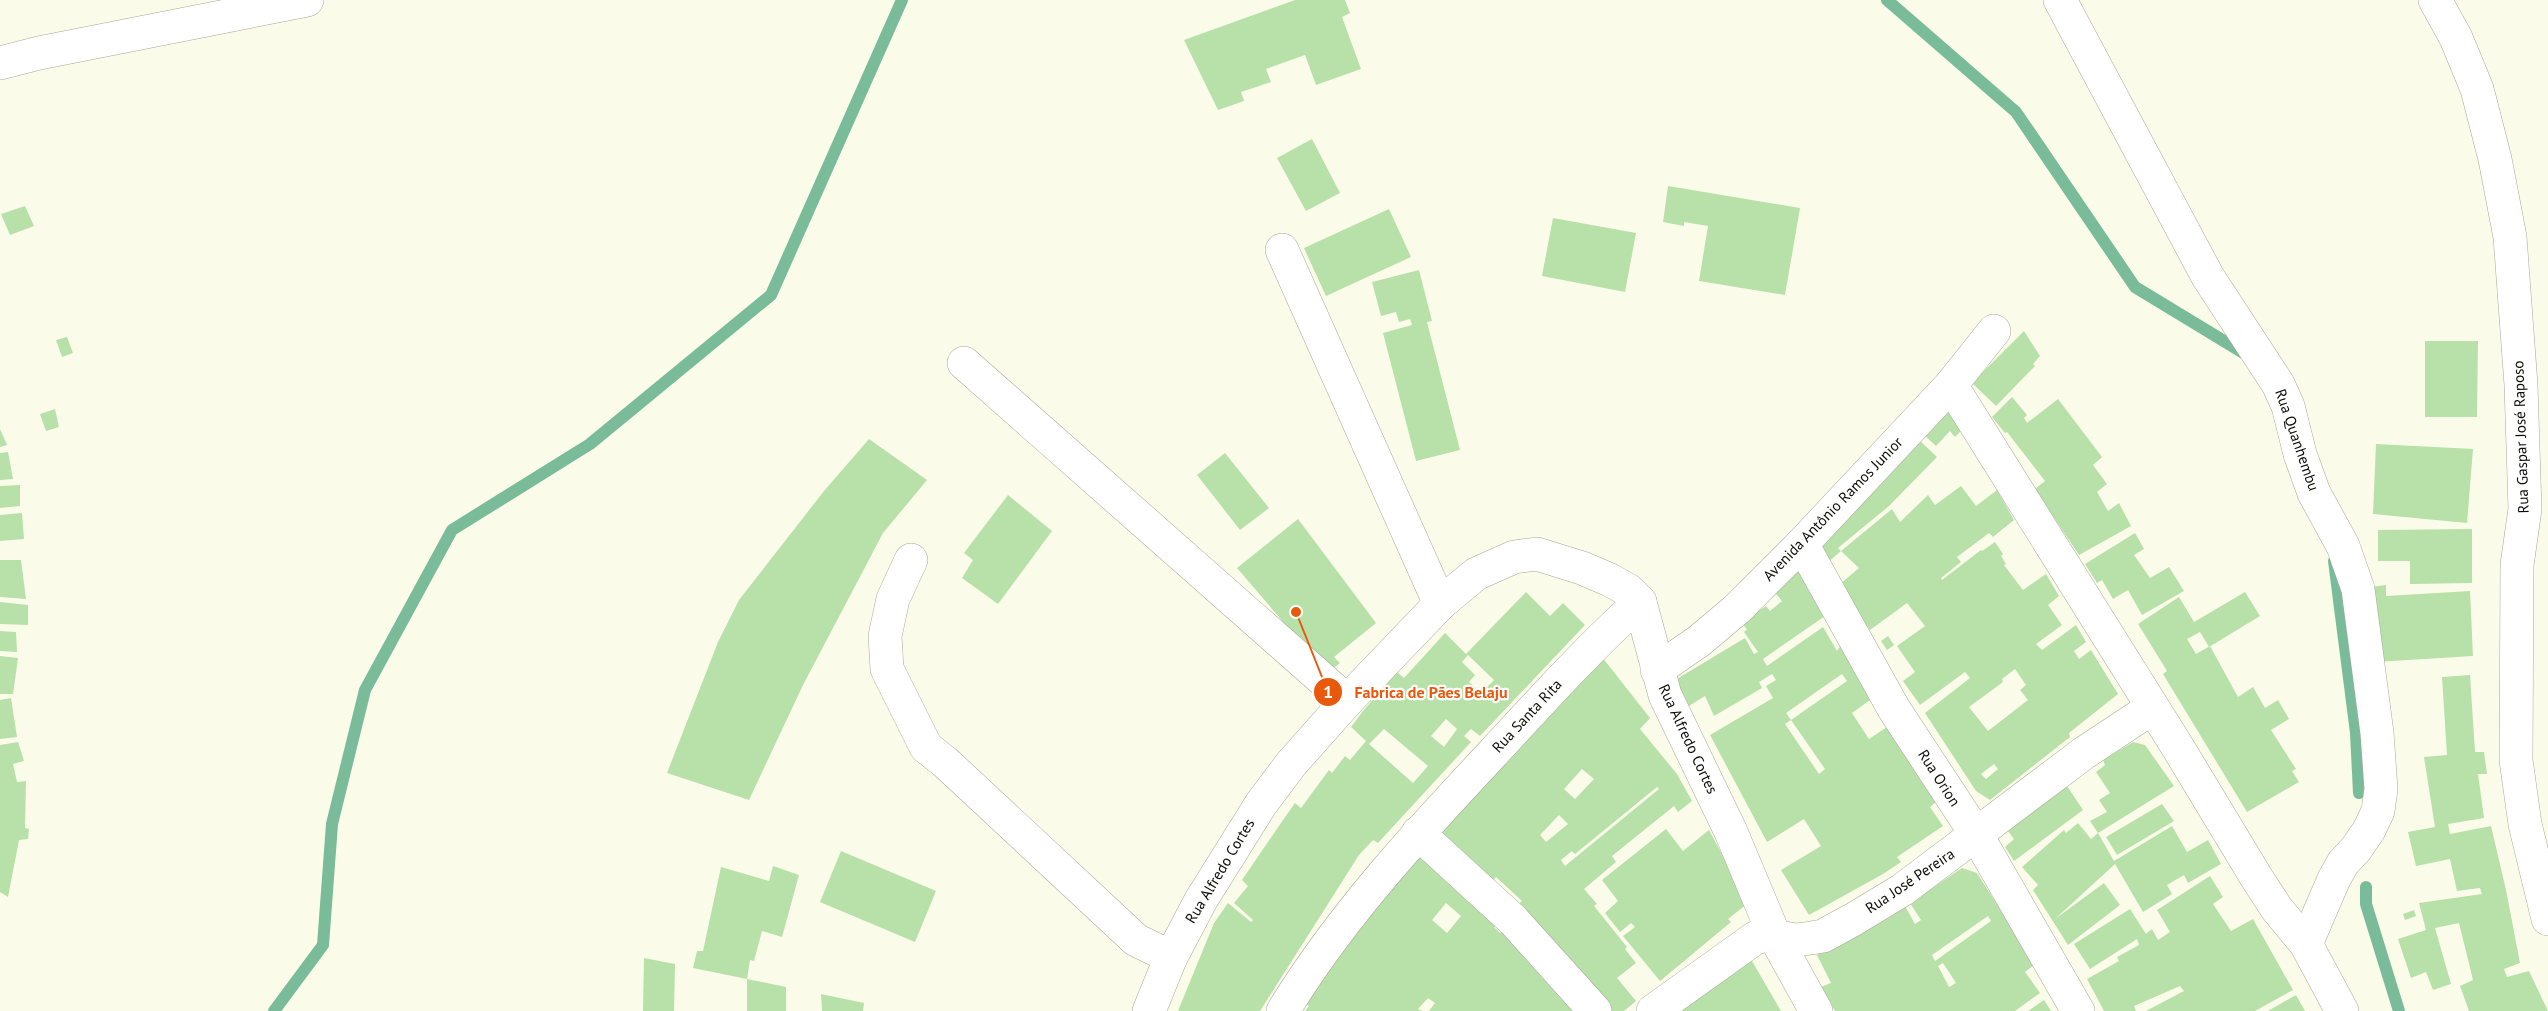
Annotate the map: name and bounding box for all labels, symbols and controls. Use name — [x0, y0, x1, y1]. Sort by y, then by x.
street label: Rua Gaspar José Raposo — [2508, 360, 2533, 514]
street label: Rua Quanhembu — [2271, 386, 2324, 493]
street label: Avenida Antônio Ramos Junior — [1759, 433, 1907, 585]
callout: Fabrica de Pães Belaju — [1313, 675, 1520, 709]
street label: Rua Santa Rita — [1488, 675, 1566, 756]
text: 1 — [1323, 680, 1333, 703]
street label: Rua Alfredo Cortes — [1655, 681, 1722, 797]
text: Fabrica de Pães Belaju — [1354, 682, 1508, 702]
street label: Rua Orion — [1914, 746, 1965, 810]
street label: Rua Alfredo Cortes — [1181, 815, 1258, 927]
street label: Rua José Pereira — [1862, 844, 1958, 917]

